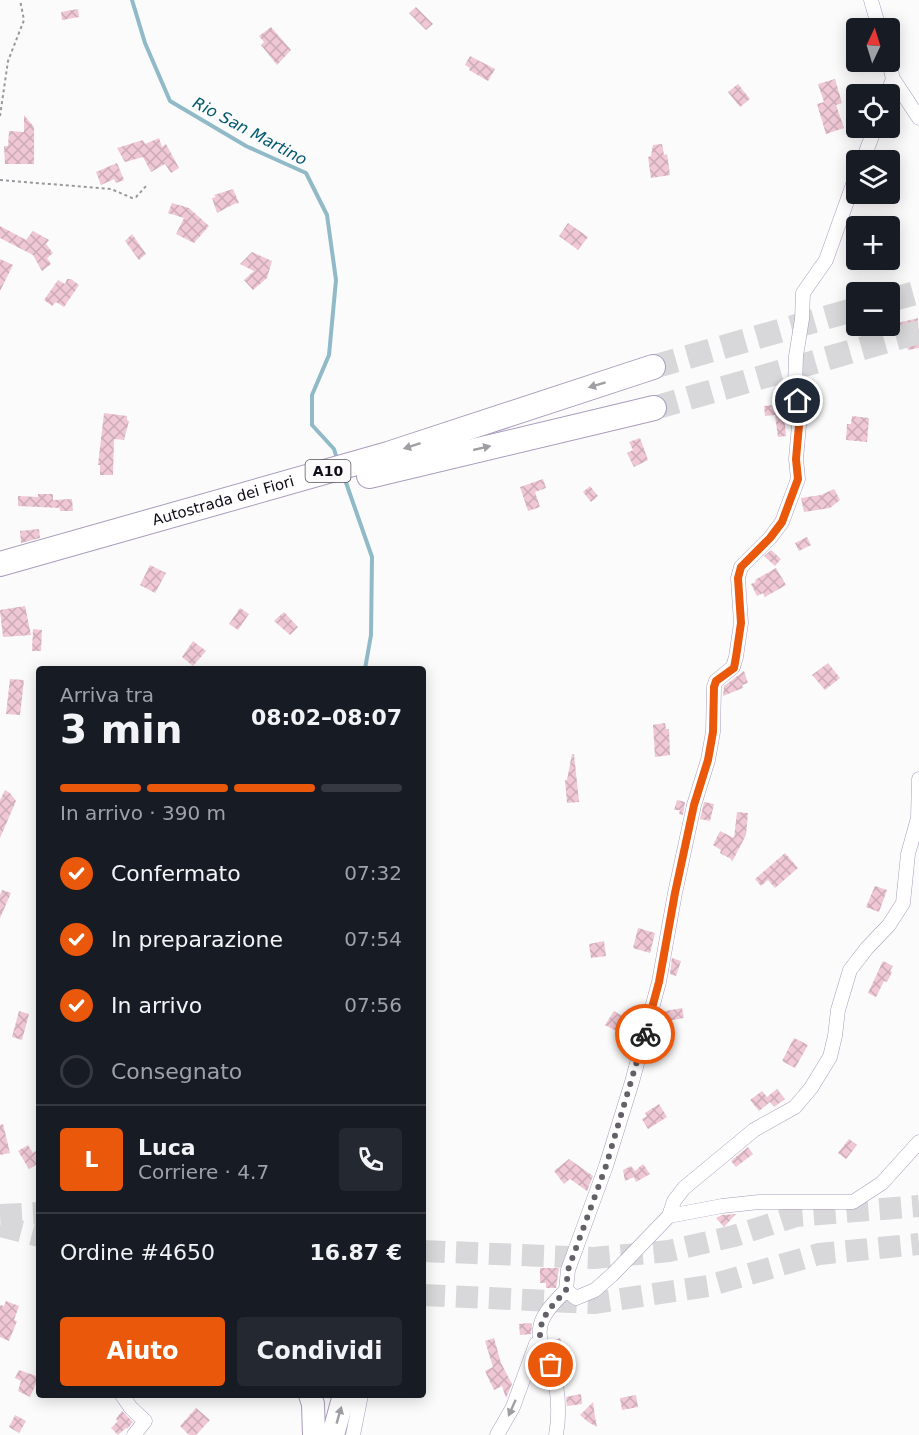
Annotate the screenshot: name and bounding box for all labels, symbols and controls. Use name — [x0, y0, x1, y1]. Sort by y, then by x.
north arrow — [846, 18, 900, 72]
map controls — [846, 18, 900, 336]
button: locate — [846, 84, 900, 138]
water label: Rio San Martino — [190, 93, 310, 169]
button: layers — [846, 150, 900, 204]
button: + — [846, 216, 900, 270]
button: − — [846, 282, 900, 336]
pin — [772, 375, 823, 426]
one-way arrow — [588, 381, 606, 390]
icon: home — [781, 384, 814, 417]
one-way arrow — [403, 441, 421, 451]
one-way arrow — [472, 443, 491, 452]
road number: A10 — [306, 460, 350, 482]
street label: Autostrada dei Fiori — [150, 472, 296, 529]
text: Arriva tra — [60, 683, 154, 707]
text: 08:02–08:07 — [251, 705, 402, 730]
text: 3 min — [60, 707, 182, 752]
text: In arrivo · 390 m — [60, 801, 226, 825]
icon: check — [60, 857, 93, 890]
text: Confermato — [111, 861, 241, 886]
text: 07:32 — [344, 861, 402, 885]
icon: check — [60, 923, 93, 956]
text: In preparazione — [111, 927, 283, 952]
text: 07:54 — [344, 927, 402, 951]
icon: check — [60, 989, 93, 1022]
text: In arrivo — [111, 993, 202, 1018]
text: 07:56 — [344, 993, 402, 1017]
courier — [615, 1004, 675, 1064]
icon: bike — [629, 1018, 662, 1051]
text: Consegnato — [111, 1059, 242, 1084]
button: phone — [339, 1128, 402, 1191]
text: Luca — [138, 1135, 196, 1160]
text: L — [84, 1147, 99, 1172]
text: Corriere · 4.7 — [138, 1160, 269, 1184]
text: Ordine #4650 — [60, 1240, 215, 1265]
text: 16.87 € — [309, 1240, 402, 1265]
button: Aiuto — [60, 1317, 225, 1386]
button: Condividi — [237, 1317, 402, 1386]
pin — [525, 1339, 576, 1390]
icon: bag — [534, 1348, 567, 1381]
one-way arrow — [507, 1399, 516, 1417]
one-way arrow — [335, 1406, 344, 1424]

